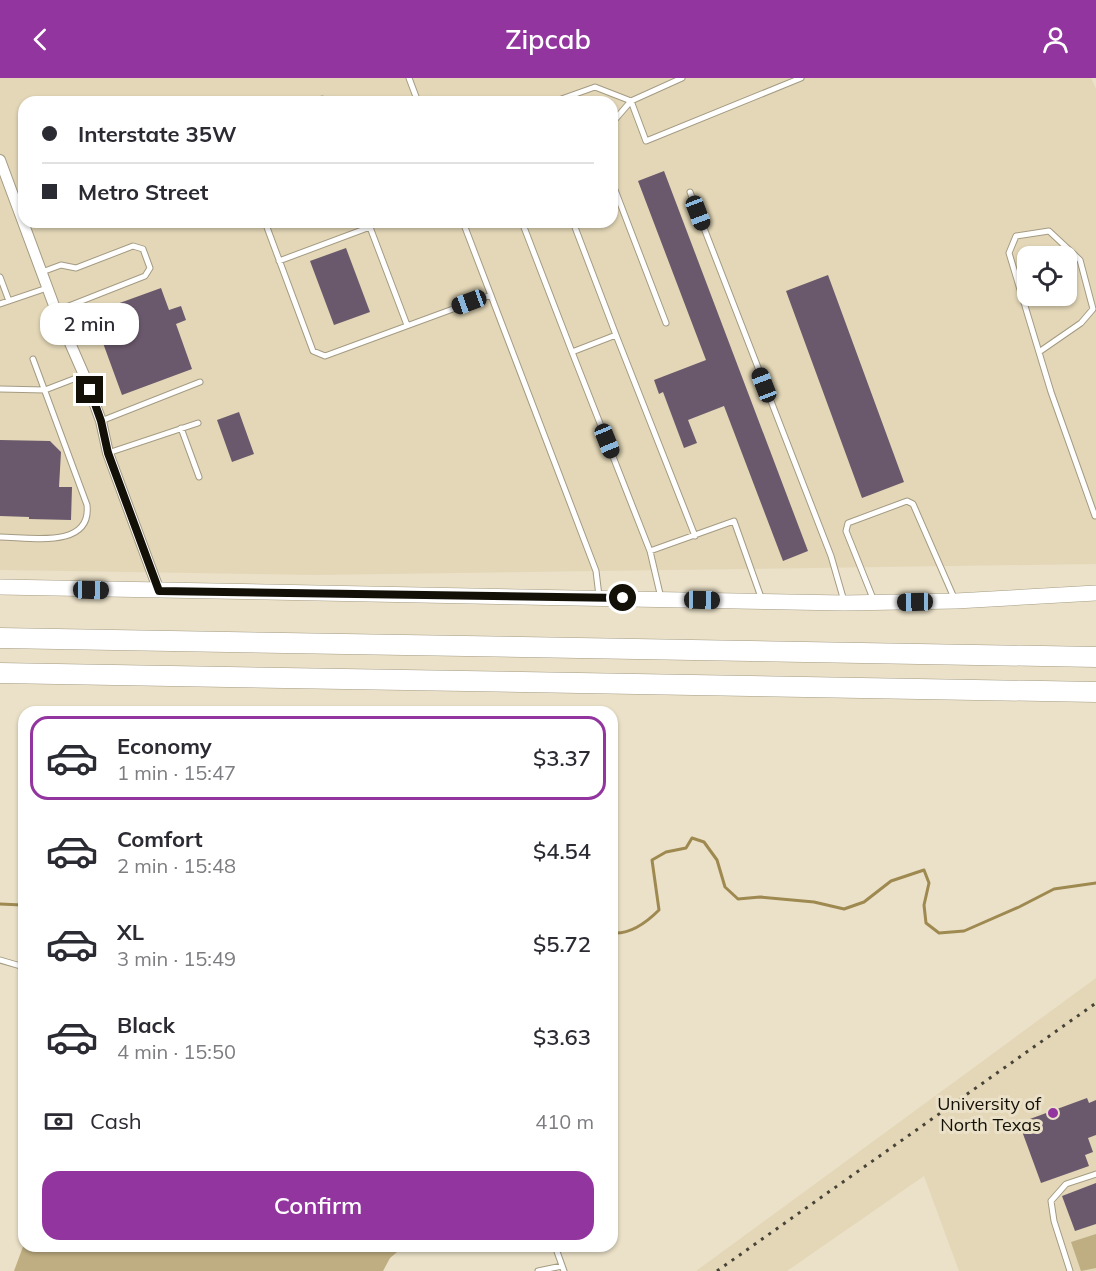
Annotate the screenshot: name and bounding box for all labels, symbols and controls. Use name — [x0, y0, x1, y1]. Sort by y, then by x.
text: Zipcab — [505, 22, 591, 56]
icon: back — [24, 23, 57, 56]
icon: person — [1039, 23, 1072, 56]
text: Interstate 35W — [78, 120, 237, 148]
text: Metro Street — [78, 178, 208, 206]
car — [683, 193, 713, 233]
map controls — [1017, 246, 1077, 306]
button: locate — [1017, 246, 1077, 306]
car — [449, 287, 489, 317]
callout: 2 min — [40, 303, 140, 345]
text: 2 min — [64, 311, 115, 336]
car — [749, 365, 779, 405]
route end — [76, 376, 103, 403]
car — [592, 421, 622, 461]
car — [73, 581, 109, 599]
route start — [609, 584, 636, 611]
car — [684, 591, 720, 609]
car — [897, 593, 933, 611]
icon: car — [45, 731, 99, 785]
text: Economy — [117, 732, 212, 760]
text: $3.37 — [533, 744, 591, 772]
text: 1 min · 15:47 — [117, 760, 236, 785]
icon: car — [45, 824, 99, 878]
text: Comfort — [117, 825, 203, 853]
text: $4.54 — [533, 837, 591, 865]
text: 2 min · 15:48 — [117, 853, 236, 878]
icon: car — [45, 917, 99, 971]
text: XL — [117, 918, 144, 946]
text: $5.72 — [533, 930, 591, 958]
text: 3 min · 15:49 — [117, 946, 236, 971]
icon: car — [45, 1010, 99, 1064]
text: Black — [117, 1011, 175, 1039]
text: $3.63 — [533, 1023, 591, 1051]
text: 4 min · 15:50 — [117, 1039, 236, 1064]
place label: University of North Texas — [937, 1092, 1042, 1136]
icon: cash — [42, 1105, 75, 1138]
marker: University of North Texas — [1046, 1106, 1060, 1120]
text: Cash — [90, 1107, 142, 1135]
text: 410 m — [535, 1109, 594, 1134]
button: Confirm — [42, 1171, 594, 1240]

